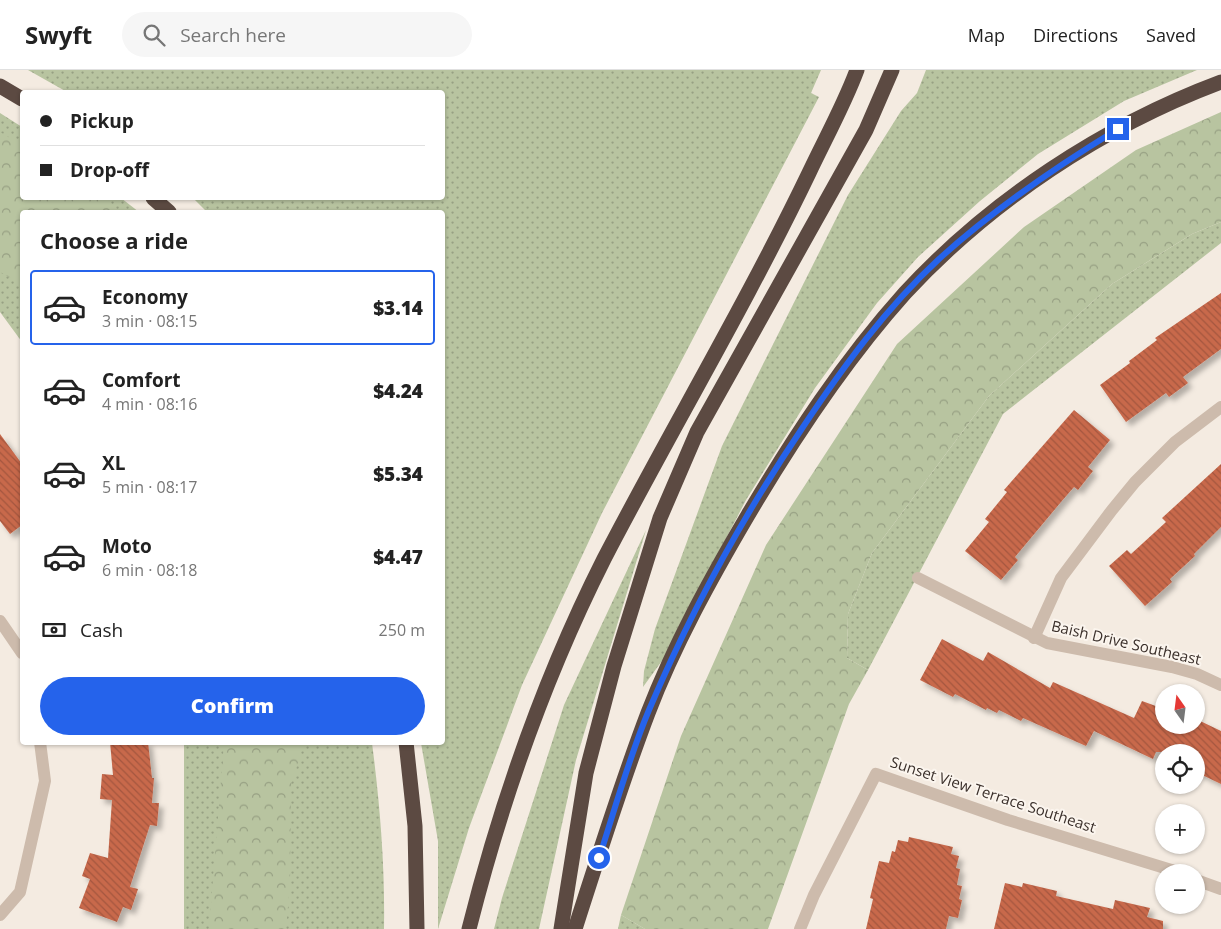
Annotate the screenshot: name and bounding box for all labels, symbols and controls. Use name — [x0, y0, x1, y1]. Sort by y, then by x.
search box — [122, 12, 472, 57]
text: Swyft — [25, 18, 92, 51]
icon: search — [140, 21, 168, 49]
text: Search here — [180, 22, 286, 48]
text: Map — [968, 23, 1005, 47]
text: Directions — [1033, 23, 1118, 47]
text: Saved — [1146, 23, 1196, 47]
text: Pickup — [70, 108, 134, 134]
route end — [1107, 118, 1129, 140]
text: Drop-off — [70, 157, 149, 183]
text: Choose a ride — [40, 225, 188, 255]
text: Economy — [102, 284, 188, 310]
icon: car — [42, 285, 87, 330]
text: $3.14 — [373, 295, 423, 321]
text: 3 min · 08:15 — [102, 310, 197, 332]
text: Comfort — [102, 367, 181, 393]
icon: car — [42, 368, 87, 413]
text: $4.24 — [373, 378, 423, 404]
text: 4 min · 08:16 — [102, 393, 197, 415]
text: XL — [102, 450, 125, 476]
icon: car — [42, 451, 87, 496]
text: $5.34 — [373, 461, 423, 487]
text: 5 min · 08:17 — [102, 476, 197, 498]
text: Moto — [102, 533, 152, 559]
icon: car — [42, 534, 87, 579]
text: $4.47 — [373, 544, 423, 570]
text: 6 min · 08:18 — [102, 559, 197, 581]
street label: Baish Drive Southeast — [1049, 615, 1203, 669]
icon: cash — [40, 616, 68, 644]
text: Cash — [80, 617, 123, 643]
text: 250 m — [379, 619, 425, 641]
button: Confirm — [40, 677, 425, 735]
north arrow — [1155, 684, 1205, 734]
map controls — [1155, 684, 1205, 914]
button: locate — [1155, 744, 1205, 794]
street label: Sunset View Terrace Southeast — [888, 751, 1099, 837]
button: + — [1155, 804, 1205, 854]
route start — [588, 847, 610, 869]
button: − — [1155, 864, 1205, 914]

